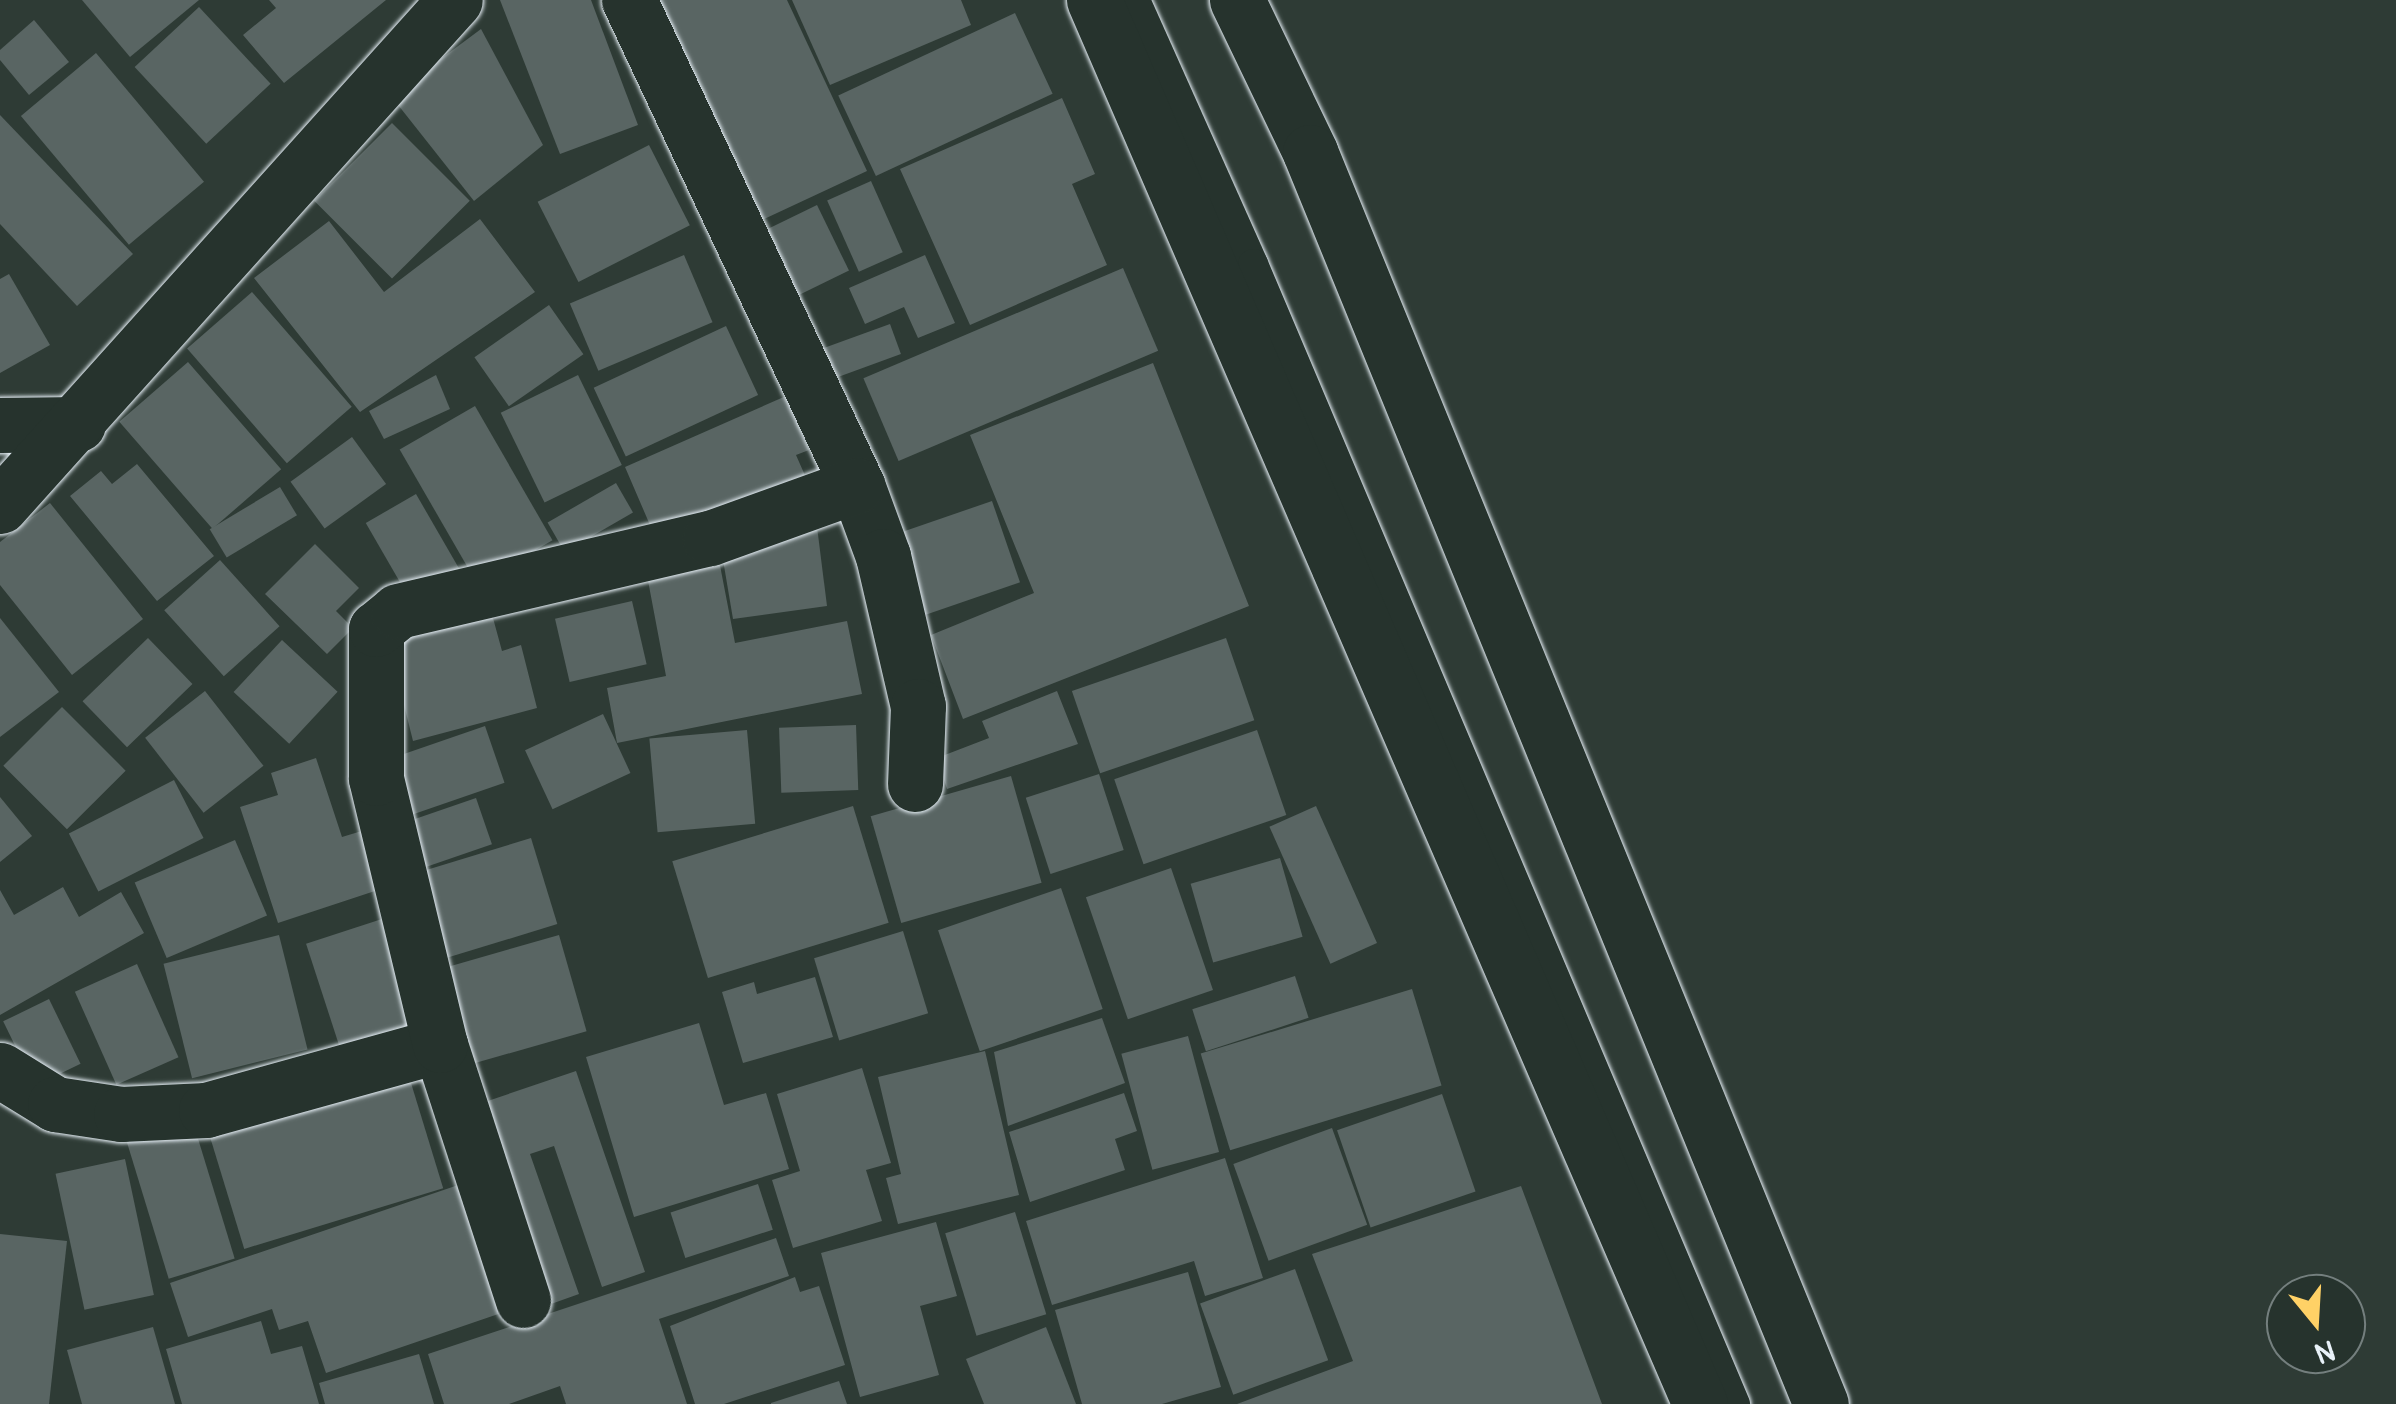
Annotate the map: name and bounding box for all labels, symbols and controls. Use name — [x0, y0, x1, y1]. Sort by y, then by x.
north arrow — [2266, 1274, 2366, 1374]
text: N — [2310, 1332, 2339, 1371]

